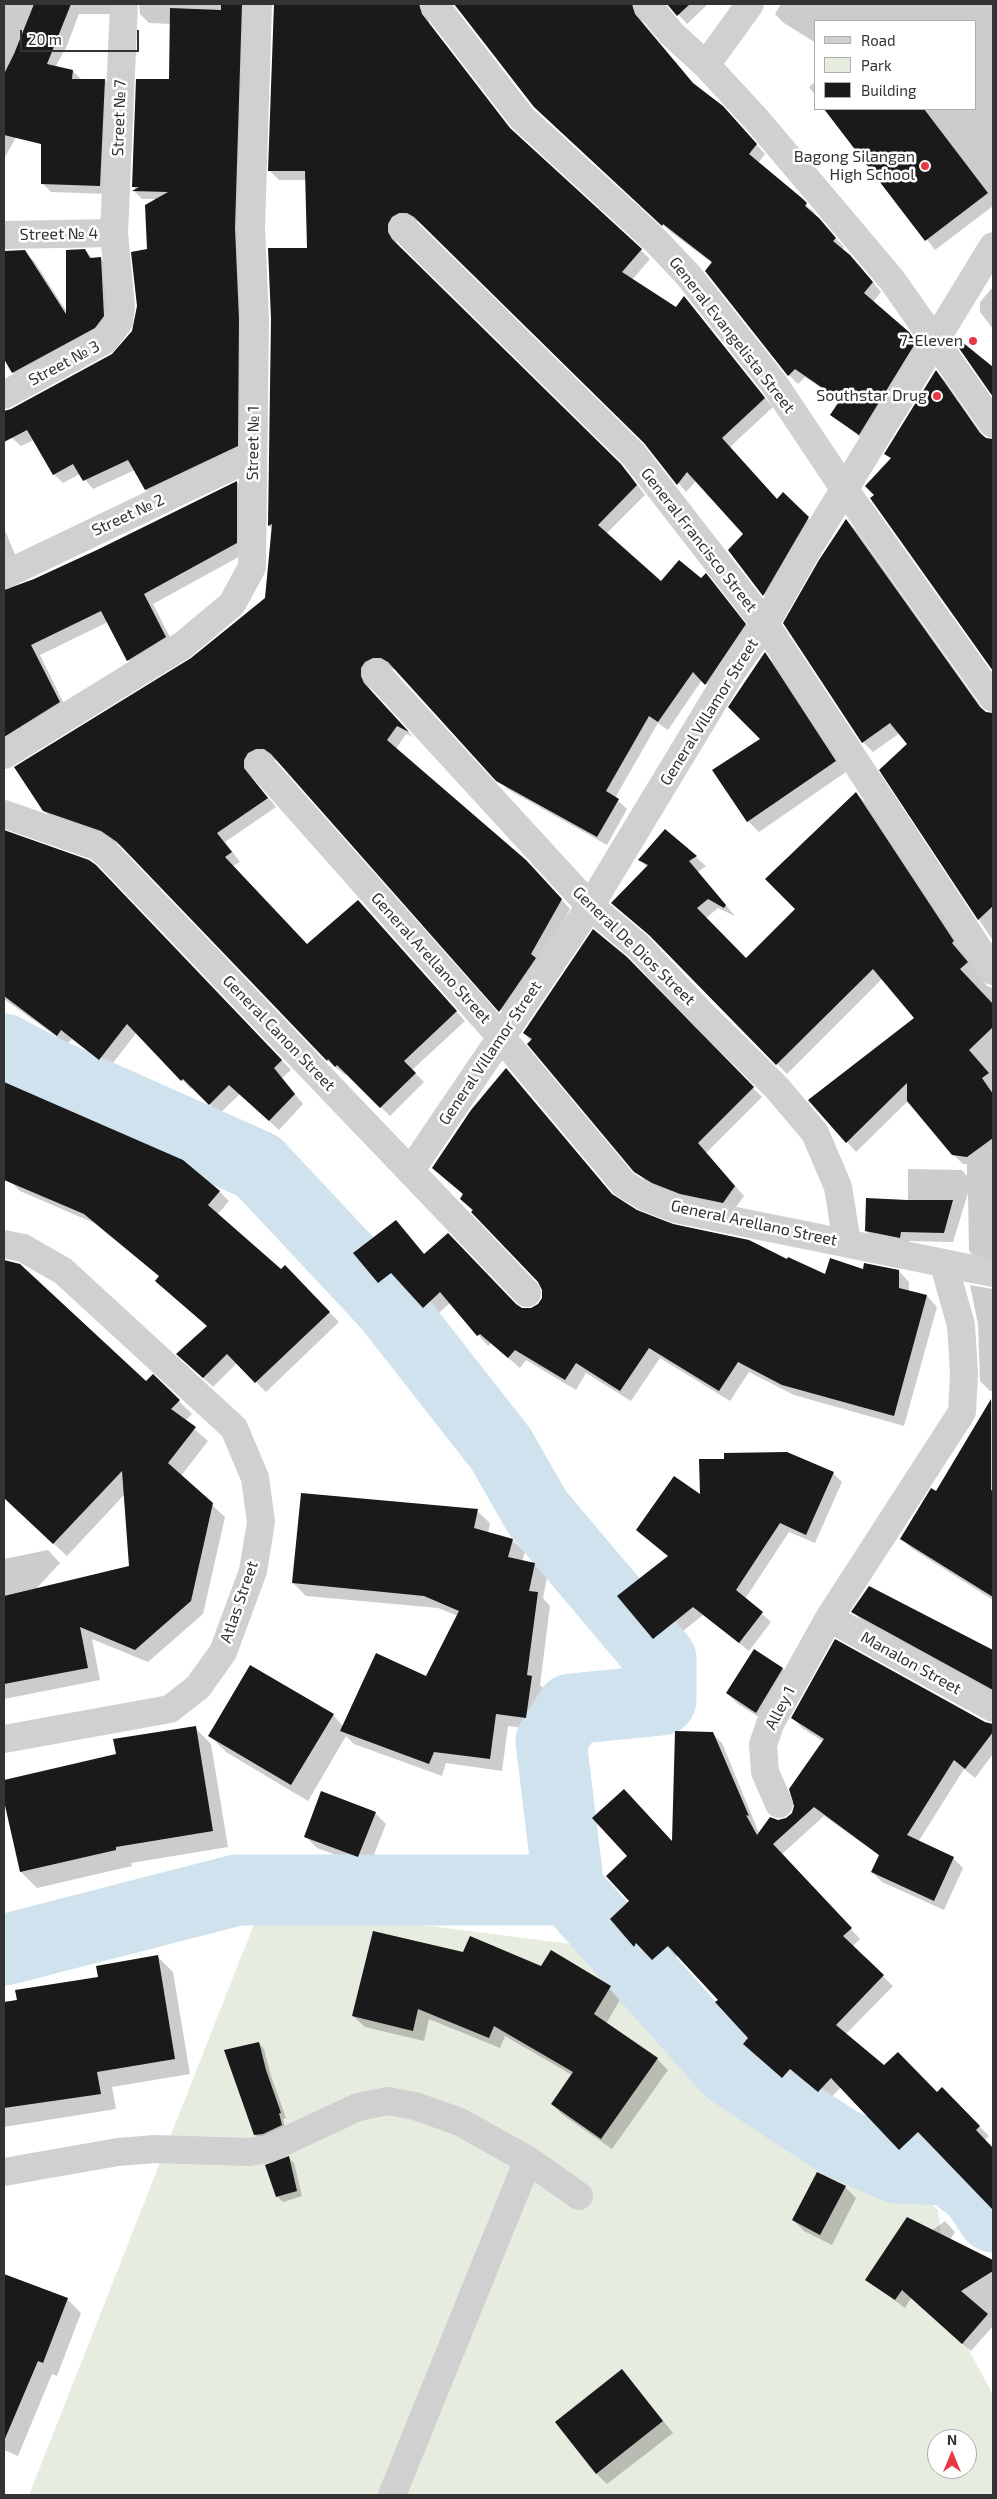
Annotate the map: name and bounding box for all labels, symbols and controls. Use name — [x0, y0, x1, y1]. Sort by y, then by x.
scale bar — [22, 20, 141, 52]
legend — [814, 20, 977, 110]
text: 20 m — [28, 30, 62, 48]
text: Road — [861, 31, 896, 49]
text: Park — [861, 56, 892, 74]
street label: Street № 7 — [108, 79, 130, 157]
text: Building — [861, 81, 916, 99]
place label: Bagong Silangan High School — [794, 147, 915, 185]
marker: Bagong Silangan High School — [919, 160, 931, 172]
street label: Street № 4 — [20, 224, 98, 244]
street label: General Evangelista Street — [665, 253, 799, 417]
place label: 7-Eleven — [899, 331, 963, 351]
marker: 7-Eleven — [967, 335, 979, 347]
street label: Street № 3 — [25, 336, 103, 390]
place label: Southstar Drug — [816, 386, 927, 406]
marker: Southstar Drug — [931, 390, 943, 402]
street label: Street № 1 — [243, 405, 263, 481]
street label: General Francisco Street — [637, 464, 761, 616]
street label: Street № 2 — [89, 490, 167, 540]
street label: General Villamor Street — [656, 635, 762, 789]
street label: General De Dios Street — [569, 883, 699, 1009]
street label: General Arellano Street — [367, 889, 495, 1027]
street label: General Canon Street — [219, 971, 339, 1095]
street label: General Villamor Street — [435, 977, 545, 1129]
street label: General Arellano Street — [669, 1196, 839, 1250]
street label: Atlas Street — [216, 1558, 262, 1646]
street label: Manalon Street — [857, 1627, 965, 1699]
street label: Alley 1 — [761, 1683, 799, 1733]
north arrow — [927, 2429, 977, 2479]
text: N — [947, 2431, 957, 2448]

